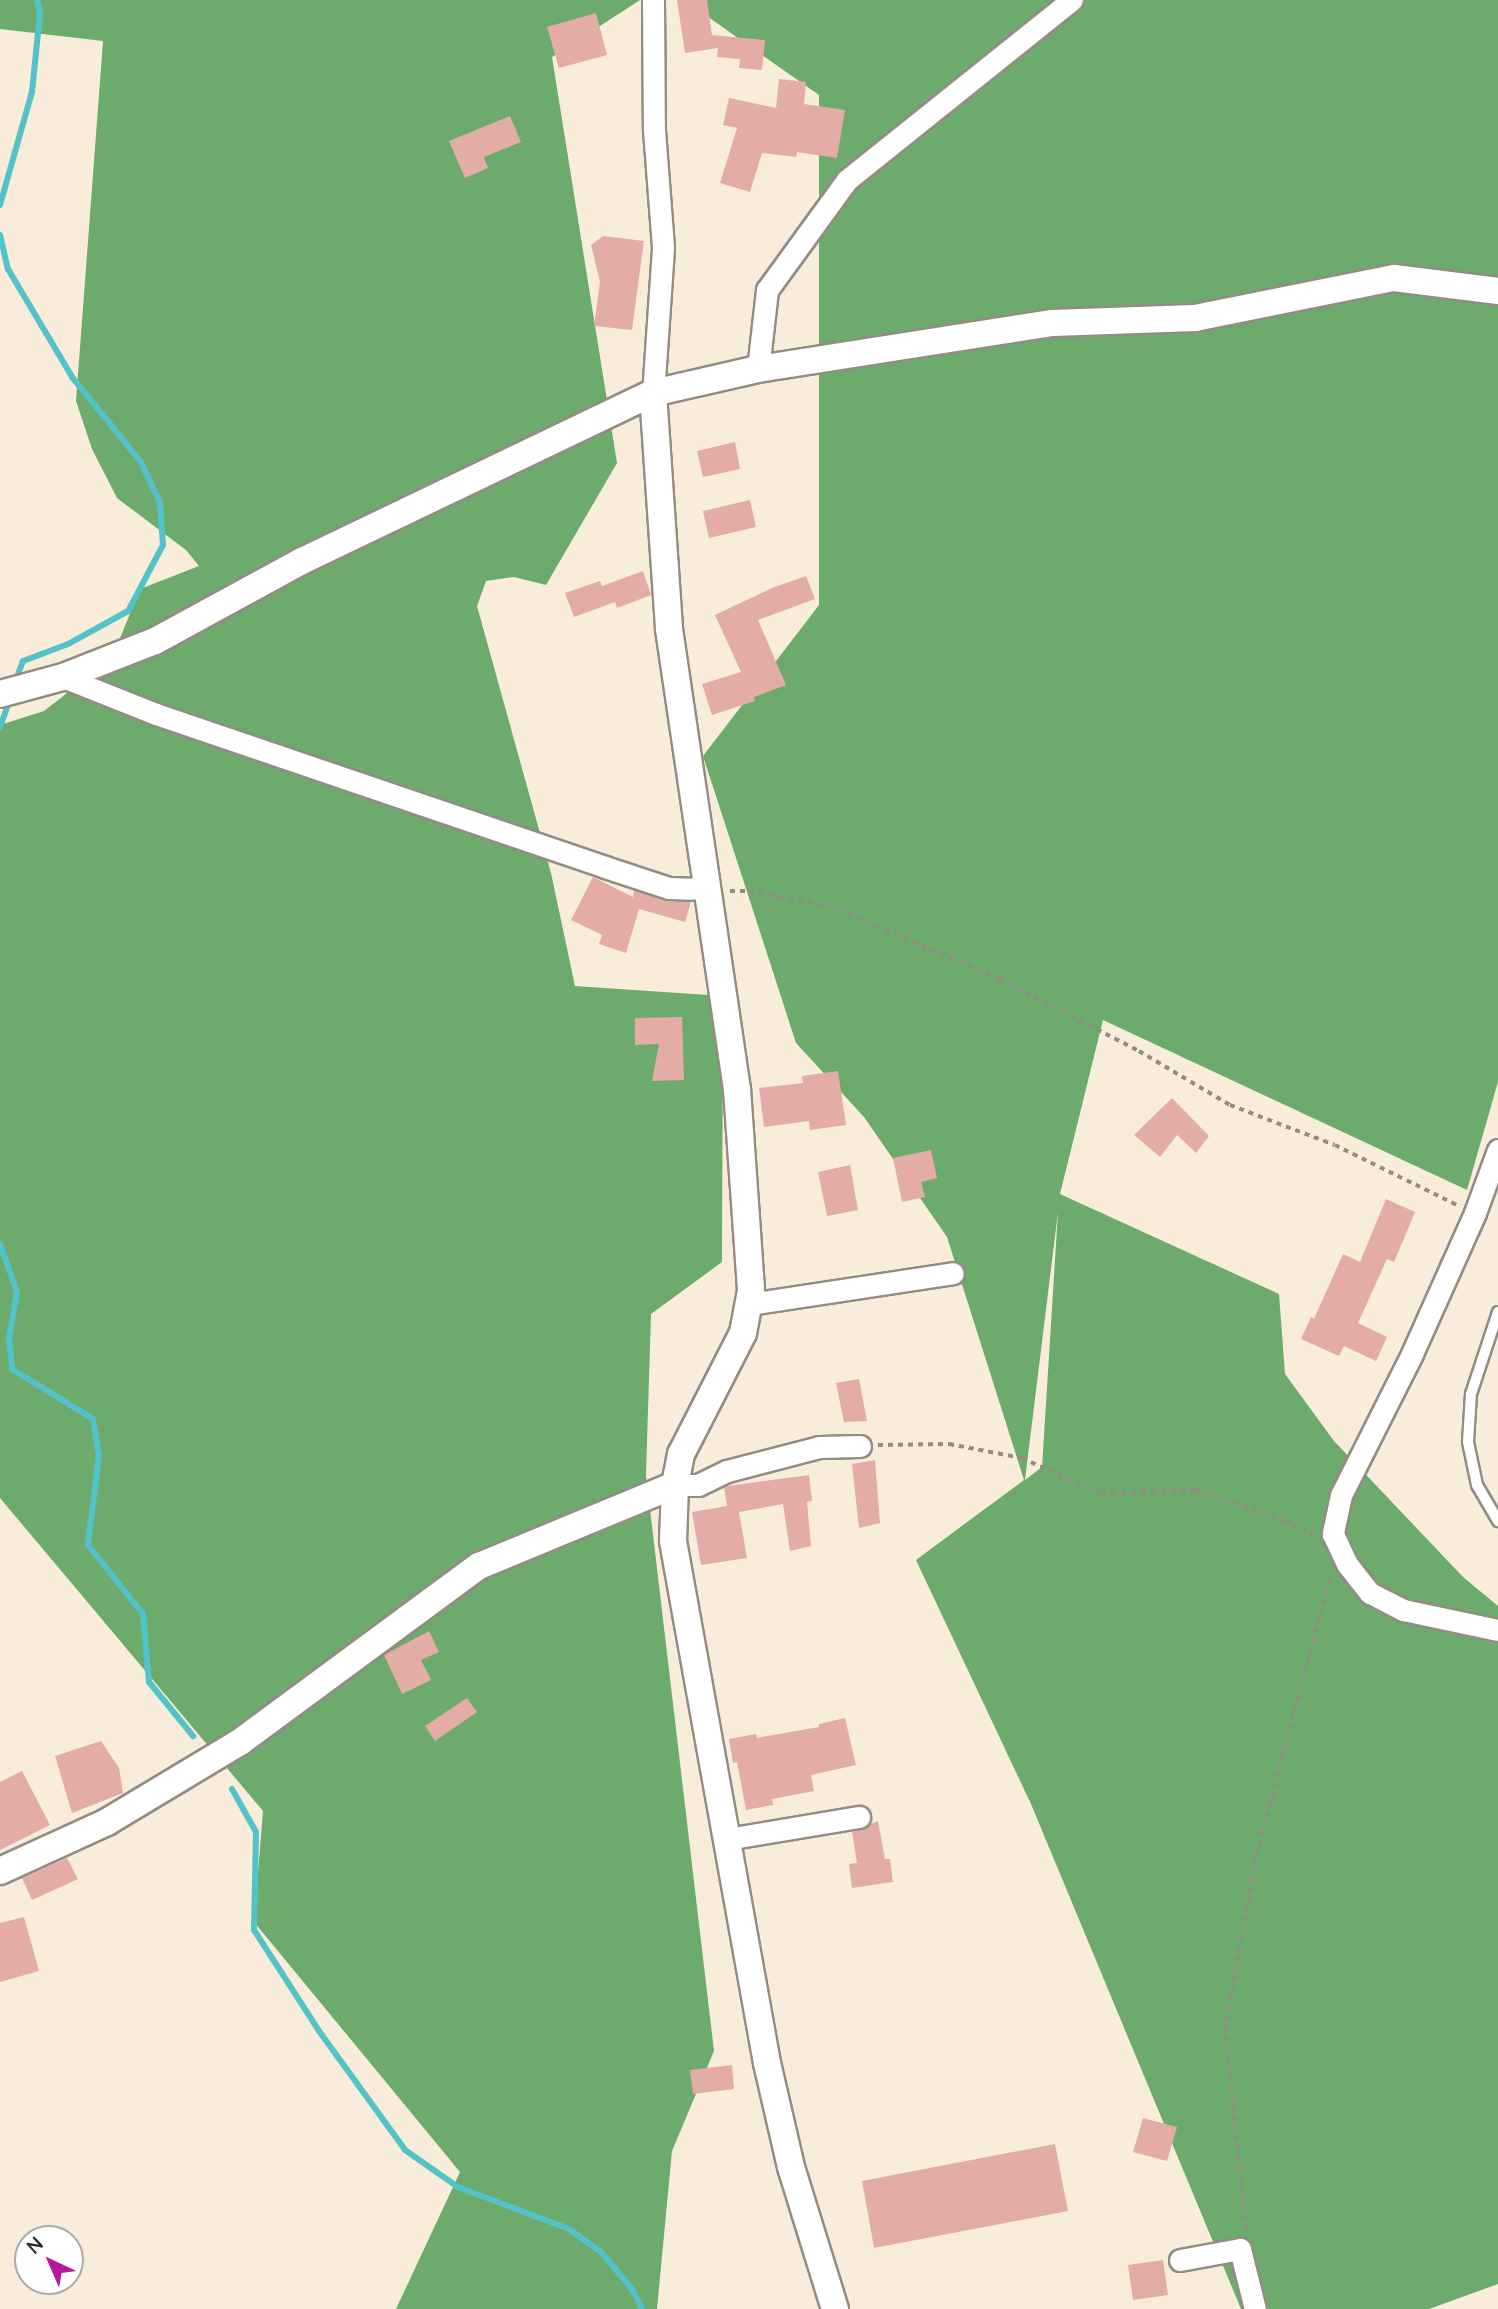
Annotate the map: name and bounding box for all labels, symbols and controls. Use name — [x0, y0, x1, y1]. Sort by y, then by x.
north arrow — [14, 2225, 84, 2295]
text: N — [22, 2232, 49, 2260]

